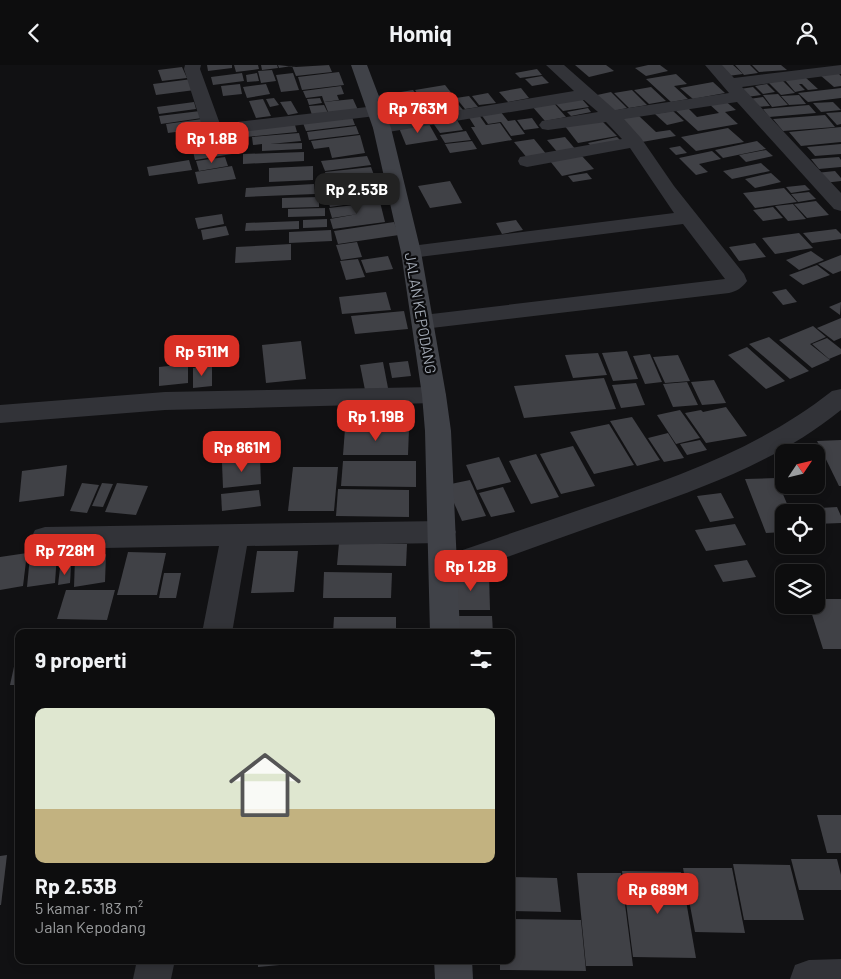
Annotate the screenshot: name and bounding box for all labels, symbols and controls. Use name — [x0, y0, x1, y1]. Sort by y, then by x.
icon: back — [20, 19, 48, 47]
icon: person — [793, 19, 821, 47]
text: Homiq — [389, 20, 452, 46]
pin: Rp 763M — [372, 92, 464, 134]
text: Rp 763M — [389, 98, 447, 117]
pin: Rp 1.8B — [166, 121, 258, 164]
text: Rp 1.8B — [187, 128, 237, 147]
pin: Rp 2.53B — [305, 173, 409, 215]
text: Rp 2.53B — [326, 179, 388, 198]
street label: JALAN KEPODANG — [401, 251, 441, 375]
pin: Rp 511M — [156, 335, 248, 377]
text: Rp 511M — [175, 341, 229, 360]
pin: Rp 1.19B — [324, 399, 428, 442]
text: Rp 1.19B — [348, 406, 404, 425]
pin: Rp 861M — [196, 431, 288, 473]
text: Rp 861M — [214, 437, 270, 456]
north arrow — [775, 444, 825, 494]
map controls — [775, 444, 825, 614]
button: locate — [775, 504, 825, 554]
pin: Rp 728M — [19, 533, 111, 576]
text: Rp 728M — [35, 540, 95, 559]
pin: Rp 1.2B — [425, 549, 517, 592]
text: Rp 1.2B — [446, 556, 496, 575]
button: layers — [775, 564, 825, 614]
icon: filters — [467, 645, 495, 673]
text: 9 properti — [35, 647, 127, 672]
icon: home — [220, 740, 310, 830]
text: Rp 2.53B — [35, 873, 117, 898]
pin: Rp 689M — [612, 873, 704, 915]
text: Rp 689M — [628, 879, 688, 898]
text: 5 kamar · 183 m² — [35, 898, 143, 917]
text: Jalan Kepodang — [35, 917, 146, 936]

